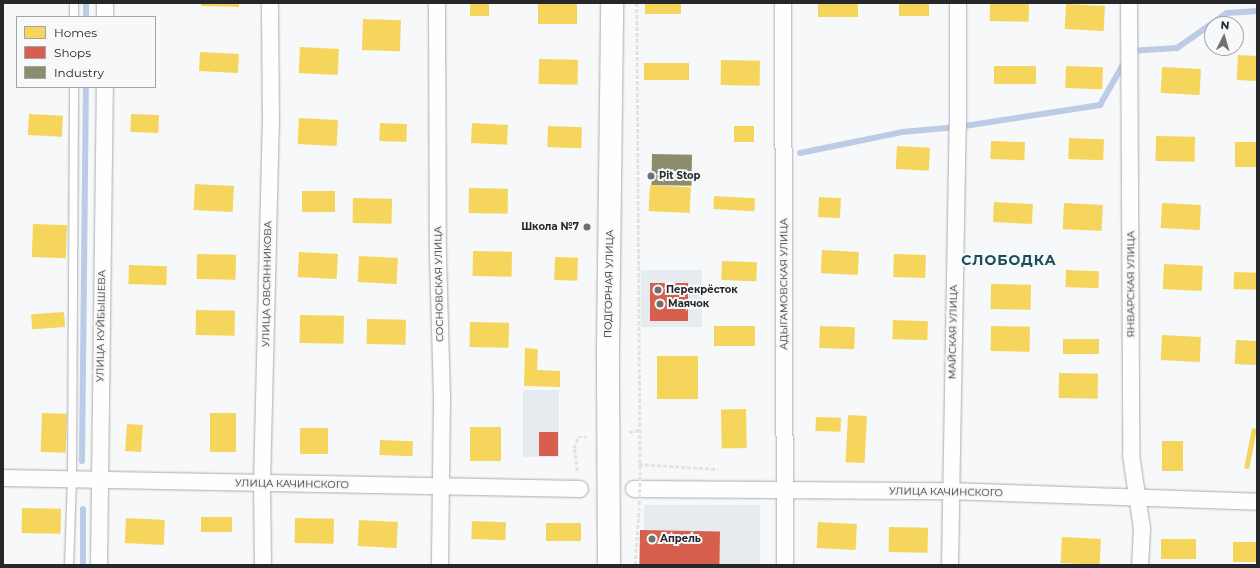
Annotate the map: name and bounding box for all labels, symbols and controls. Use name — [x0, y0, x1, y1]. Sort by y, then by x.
legend — [16, 16, 156, 88]
north arrow — [1204, 16, 1244, 56]
text: N — [1220, 18, 1230, 32]
text: Homes — [54, 25, 97, 40]
text: Shops — [54, 45, 91, 60]
text: Industry — [54, 65, 104, 80]
place label: Pit Stop — [659, 170, 701, 182]
marker: Pit Stop — [646, 171, 656, 181]
street label: АДЫГАМОВСКАЯ УЛИЦА — [778, 218, 790, 350]
street label: УЛИЦА ОВСЯННИКОВА — [260, 221, 274, 347]
place label: Школа №7 — [521, 221, 579, 233]
marker: Школа №7 — [582, 222, 592, 232]
street label: СОСНОВСКАЯ УЛИЦА — [432, 226, 446, 342]
street label: ПОДГОРНАЯ УЛИЦА — [602, 230, 616, 338]
street label: ЯНВАРСКАЯ УЛИЦА — [1125, 231, 1137, 337]
district label: СЛОБОДКА — [961, 252, 1057, 268]
street label: УЛИЦА КУЙБЫШЕВА — [94, 270, 108, 382]
place label: Перекрёсток — [666, 284, 738, 296]
marker: Перекрёсток — [653, 285, 663, 295]
street label: МАЙСКАЯ УЛИЦА — [946, 285, 960, 379]
place label: Маячок — [668, 298, 709, 310]
marker: Маячок — [655, 299, 665, 309]
street label: УЛИЦА КАЧИНСКОГО — [235, 477, 349, 491]
street label: УЛИЦА КАЧИНСКОГО — [889, 485, 1003, 499]
place label: Апрель — [660, 533, 701, 545]
marker: Апрель — [647, 534, 657, 544]

